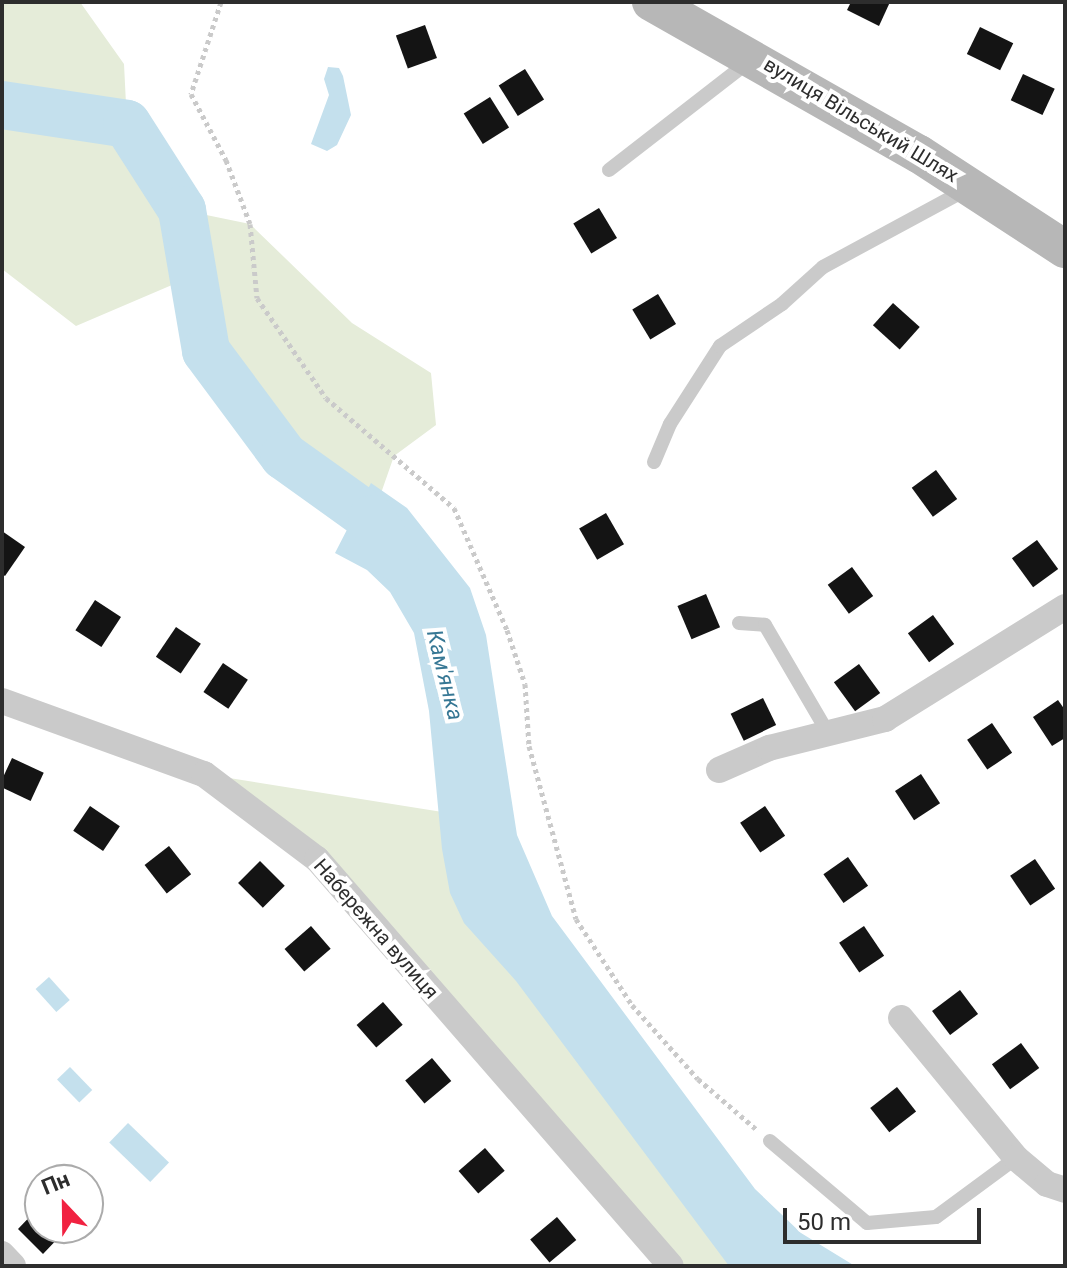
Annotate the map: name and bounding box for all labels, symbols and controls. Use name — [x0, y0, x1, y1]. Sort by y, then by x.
street label: вулиця Вільський Шлях — [759, 52, 963, 188]
water label: Кам'янка — [421, 627, 469, 723]
street label: Набережна вулиця — [309, 854, 443, 1004]
north arrow — [24, 1164, 104, 1244]
text: Пн — [38, 1166, 73, 1200]
scale bar — [787, 1192, 985, 1242]
text: 50 m — [797, 1208, 851, 1236]

